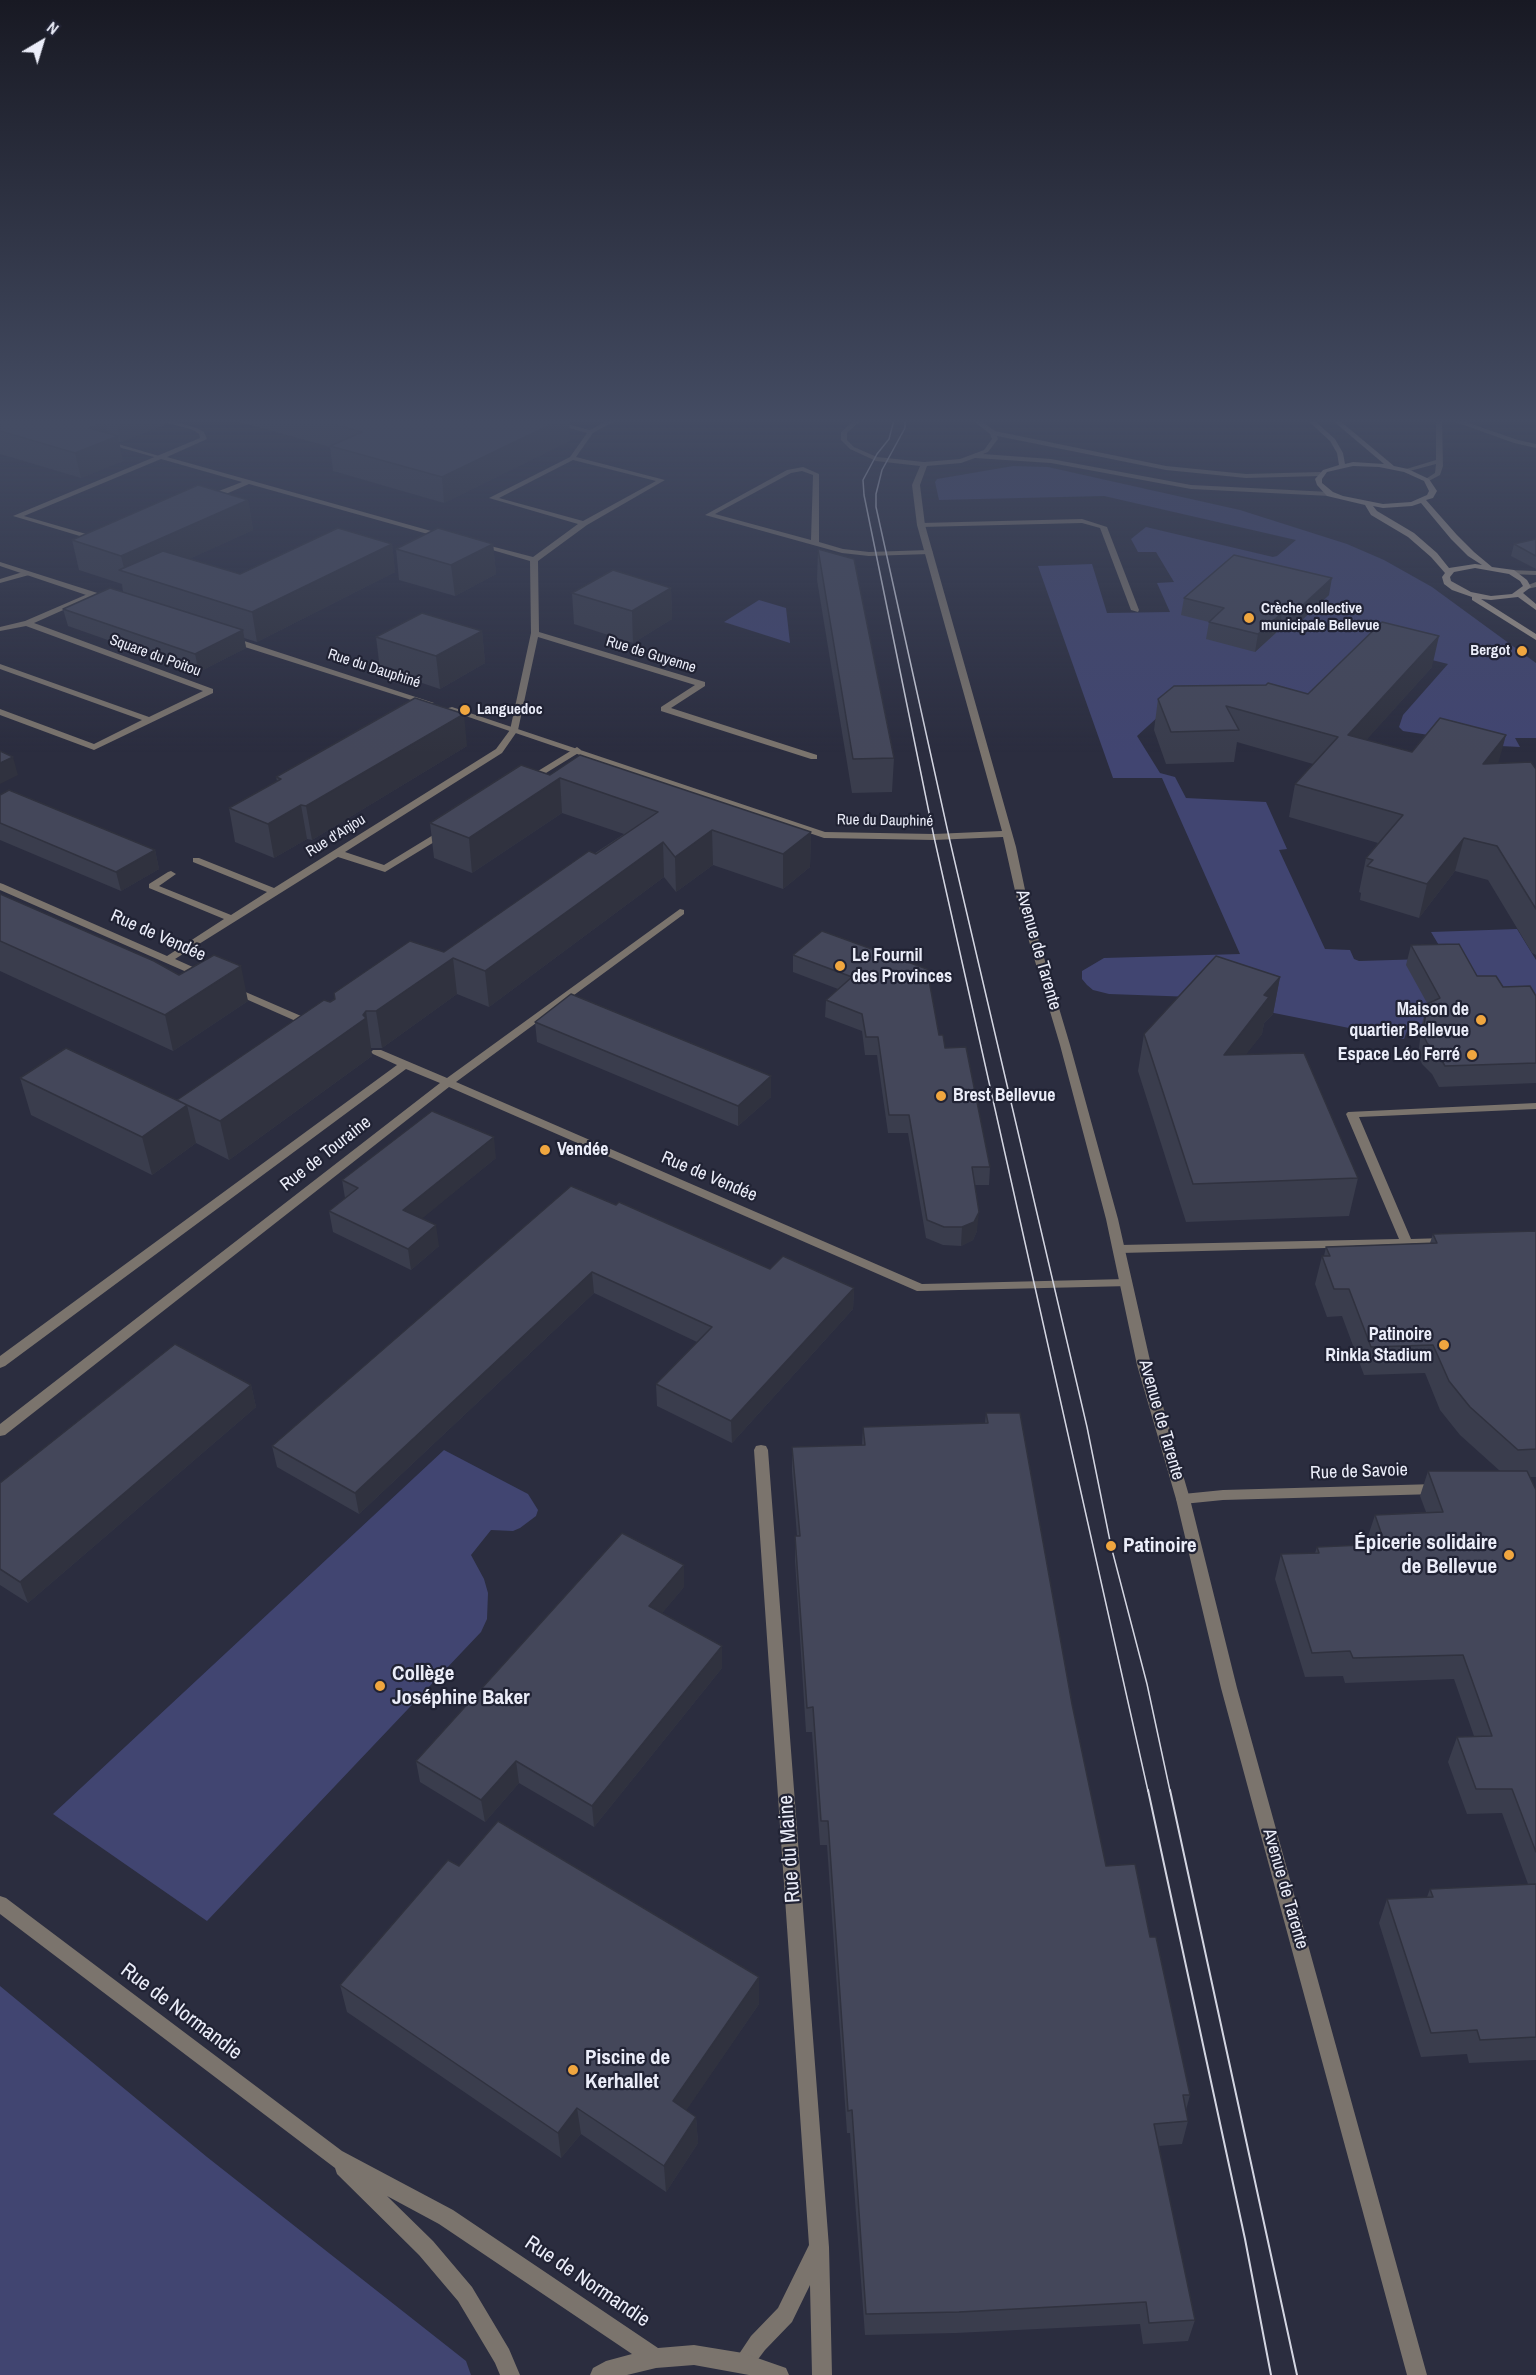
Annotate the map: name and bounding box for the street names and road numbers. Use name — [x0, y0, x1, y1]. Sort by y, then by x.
street label: Square du Poitou — [107, 631, 203, 681]
street label: Rue de Guyenne — [604, 633, 698, 677]
street label: Rue du Dauphiné — [325, 646, 423, 692]
street label: Rue d'Anjou — [303, 811, 369, 861]
street label: Rue du Dauphiné — [837, 811, 933, 831]
street label: Avenue de Tarente — [1011, 887, 1065, 1013]
street label: Rue de Vendée — [107, 905, 209, 967]
street label: Rue de Touraine — [276, 1112, 376, 1196]
street label: Rue de Vendée — [658, 1147, 760, 1207]
street label: Avenue de Tarente — [1134, 1357, 1188, 1483]
street label: Rue de Savoie — [1310, 1460, 1408, 1484]
street label: Rue du Maine — [774, 1794, 806, 1904]
street label: Avenue de Tarente — [1258, 1826, 1312, 1952]
street label: Rue de Normandie — [115, 1958, 247, 2066]
street label: Rue de Normandie — [520, 2231, 654, 2333]

